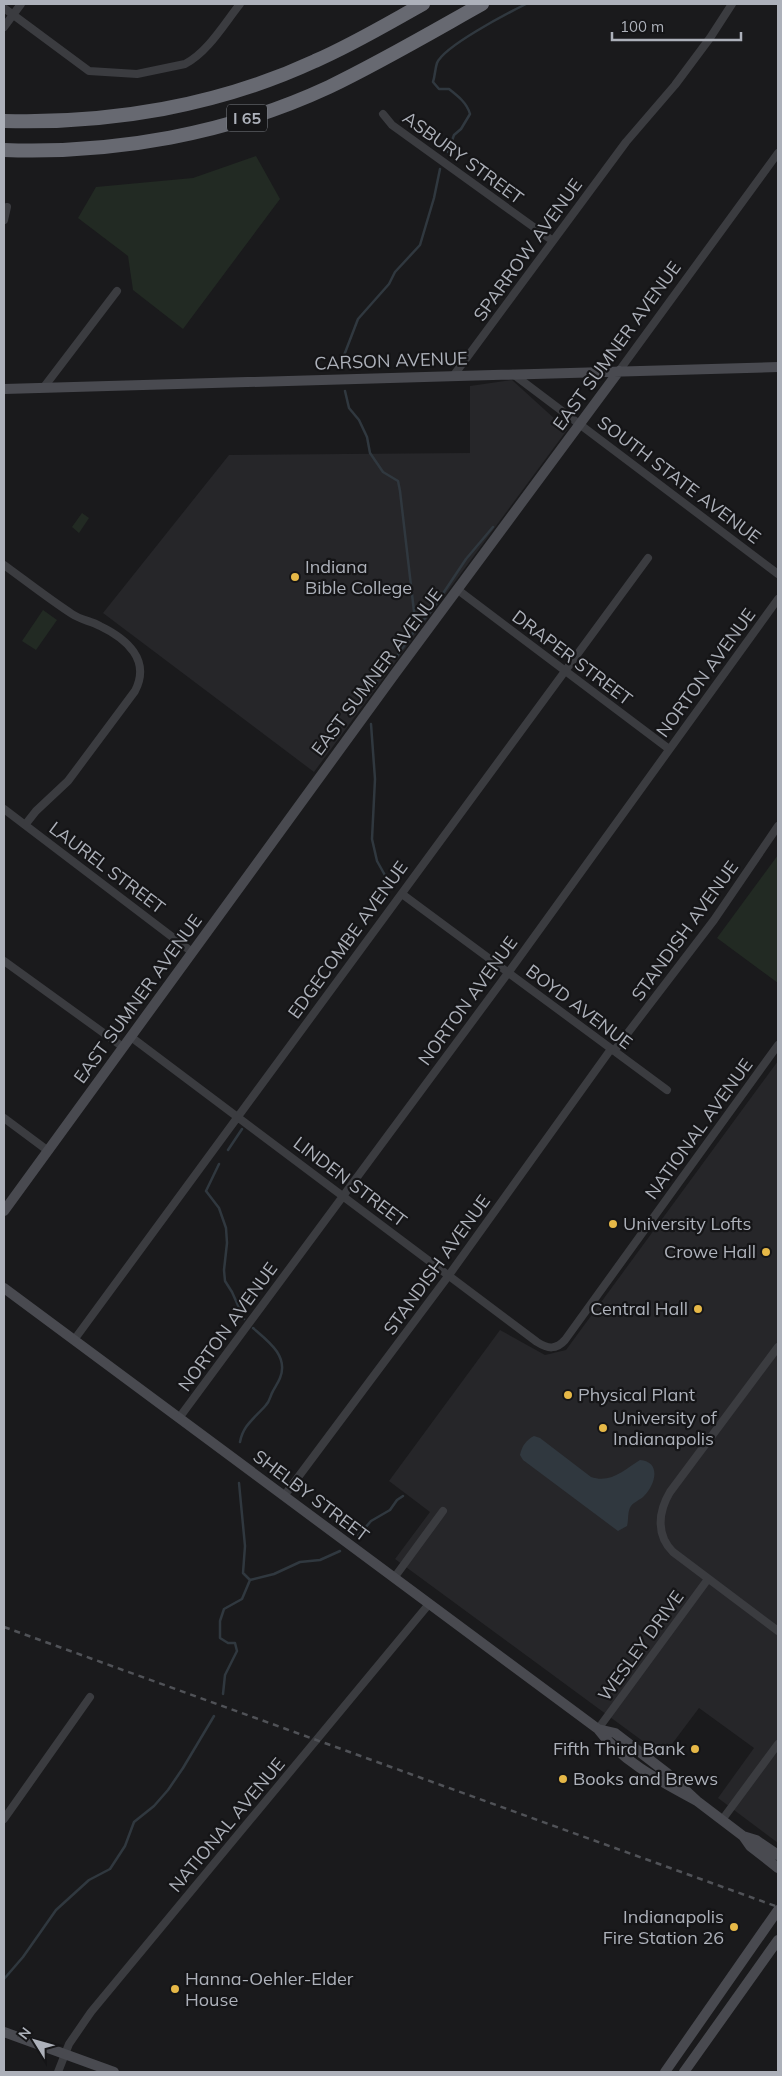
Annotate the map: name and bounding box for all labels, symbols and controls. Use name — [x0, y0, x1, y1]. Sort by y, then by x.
scale bar — [612, 10, 741, 42]
text: 100 m — [620, 17, 664, 36]
road number: I 65 — [227, 105, 267, 132]
street label: ASBURY STREET — [398, 106, 528, 209]
street label: SPARROW AVENUE — [468, 174, 587, 325]
street label: EAST SUMNER AVENUE — [547, 257, 686, 435]
street label: CARSON AVENUE — [314, 346, 468, 375]
street label: SOUTH STATE AVENUE — [593, 411, 766, 549]
place label: Indiana Bible College — [305, 555, 412, 599]
marker: Indiana Bible College — [289, 571, 301, 583]
street label: EAST SUMNER AVENUE — [306, 584, 447, 760]
street label: NORTON AVENUE — [651, 604, 760, 742]
street label: DRAPER STREET — [508, 605, 637, 710]
street label: LAUREL STREET — [45, 816, 170, 919]
street label: EDGECOMBE AVENUE — [283, 856, 412, 1023]
street label: STANDISH AVENUE — [626, 856, 743, 1005]
street label: EAST SUMNER AVENUE — [68, 910, 207, 1088]
street label: NORTON AVENUE — [413, 932, 522, 1070]
street label: BOYD AVENUE — [522, 959, 637, 1054]
street label: NATIONAL AVENUE — [640, 1054, 757, 1204]
street label: LINDEN STREET — [289, 1131, 412, 1232]
street label: STANDISH AVENUE — [378, 1190, 495, 1339]
place label: University Lofts — [623, 1212, 751, 1235]
marker: University Lofts — [607, 1218, 619, 1230]
place label: Crowe Hall — [664, 1240, 756, 1263]
marker: Crowe Hall — [760, 1246, 772, 1258]
street label: NORTON AVENUE — [173, 1258, 282, 1396]
place label: Central Hall — [590, 1297, 688, 1320]
marker: Central Hall — [692, 1303, 704, 1315]
place label: Physical Plant — [578, 1383, 695, 1406]
marker: Physical Plant — [562, 1389, 574, 1401]
place label: University of Indianapolis — [613, 1406, 718, 1450]
marker: University of Indianapolis — [597, 1422, 609, 1434]
street label: SHELBY STREET — [249, 1445, 374, 1547]
street label: WESLEY DRIVE — [593, 1586, 688, 1706]
place label: Fifth Third Bank — [553, 1737, 686, 1760]
marker: Fifth Third Bank — [689, 1743, 701, 1755]
street label: NATIONAL AVENUE — [164, 1753, 290, 1897]
place label: Books and Brews — [573, 1767, 718, 1790]
marker: Books and Brews — [557, 1773, 569, 1785]
place label: Indianapolis Fire Station 26 — [603, 1905, 724, 1949]
marker: Indianapolis Fire Station 26 — [728, 1921, 740, 1933]
place label: Hanna-Oehler-Elder House — [185, 1967, 354, 2011]
marker: Hanna-Oehler-Elder House — [169, 1983, 181, 1995]
north arrow — [10, 2016, 60, 2066]
text: N — [14, 2024, 35, 2043]

